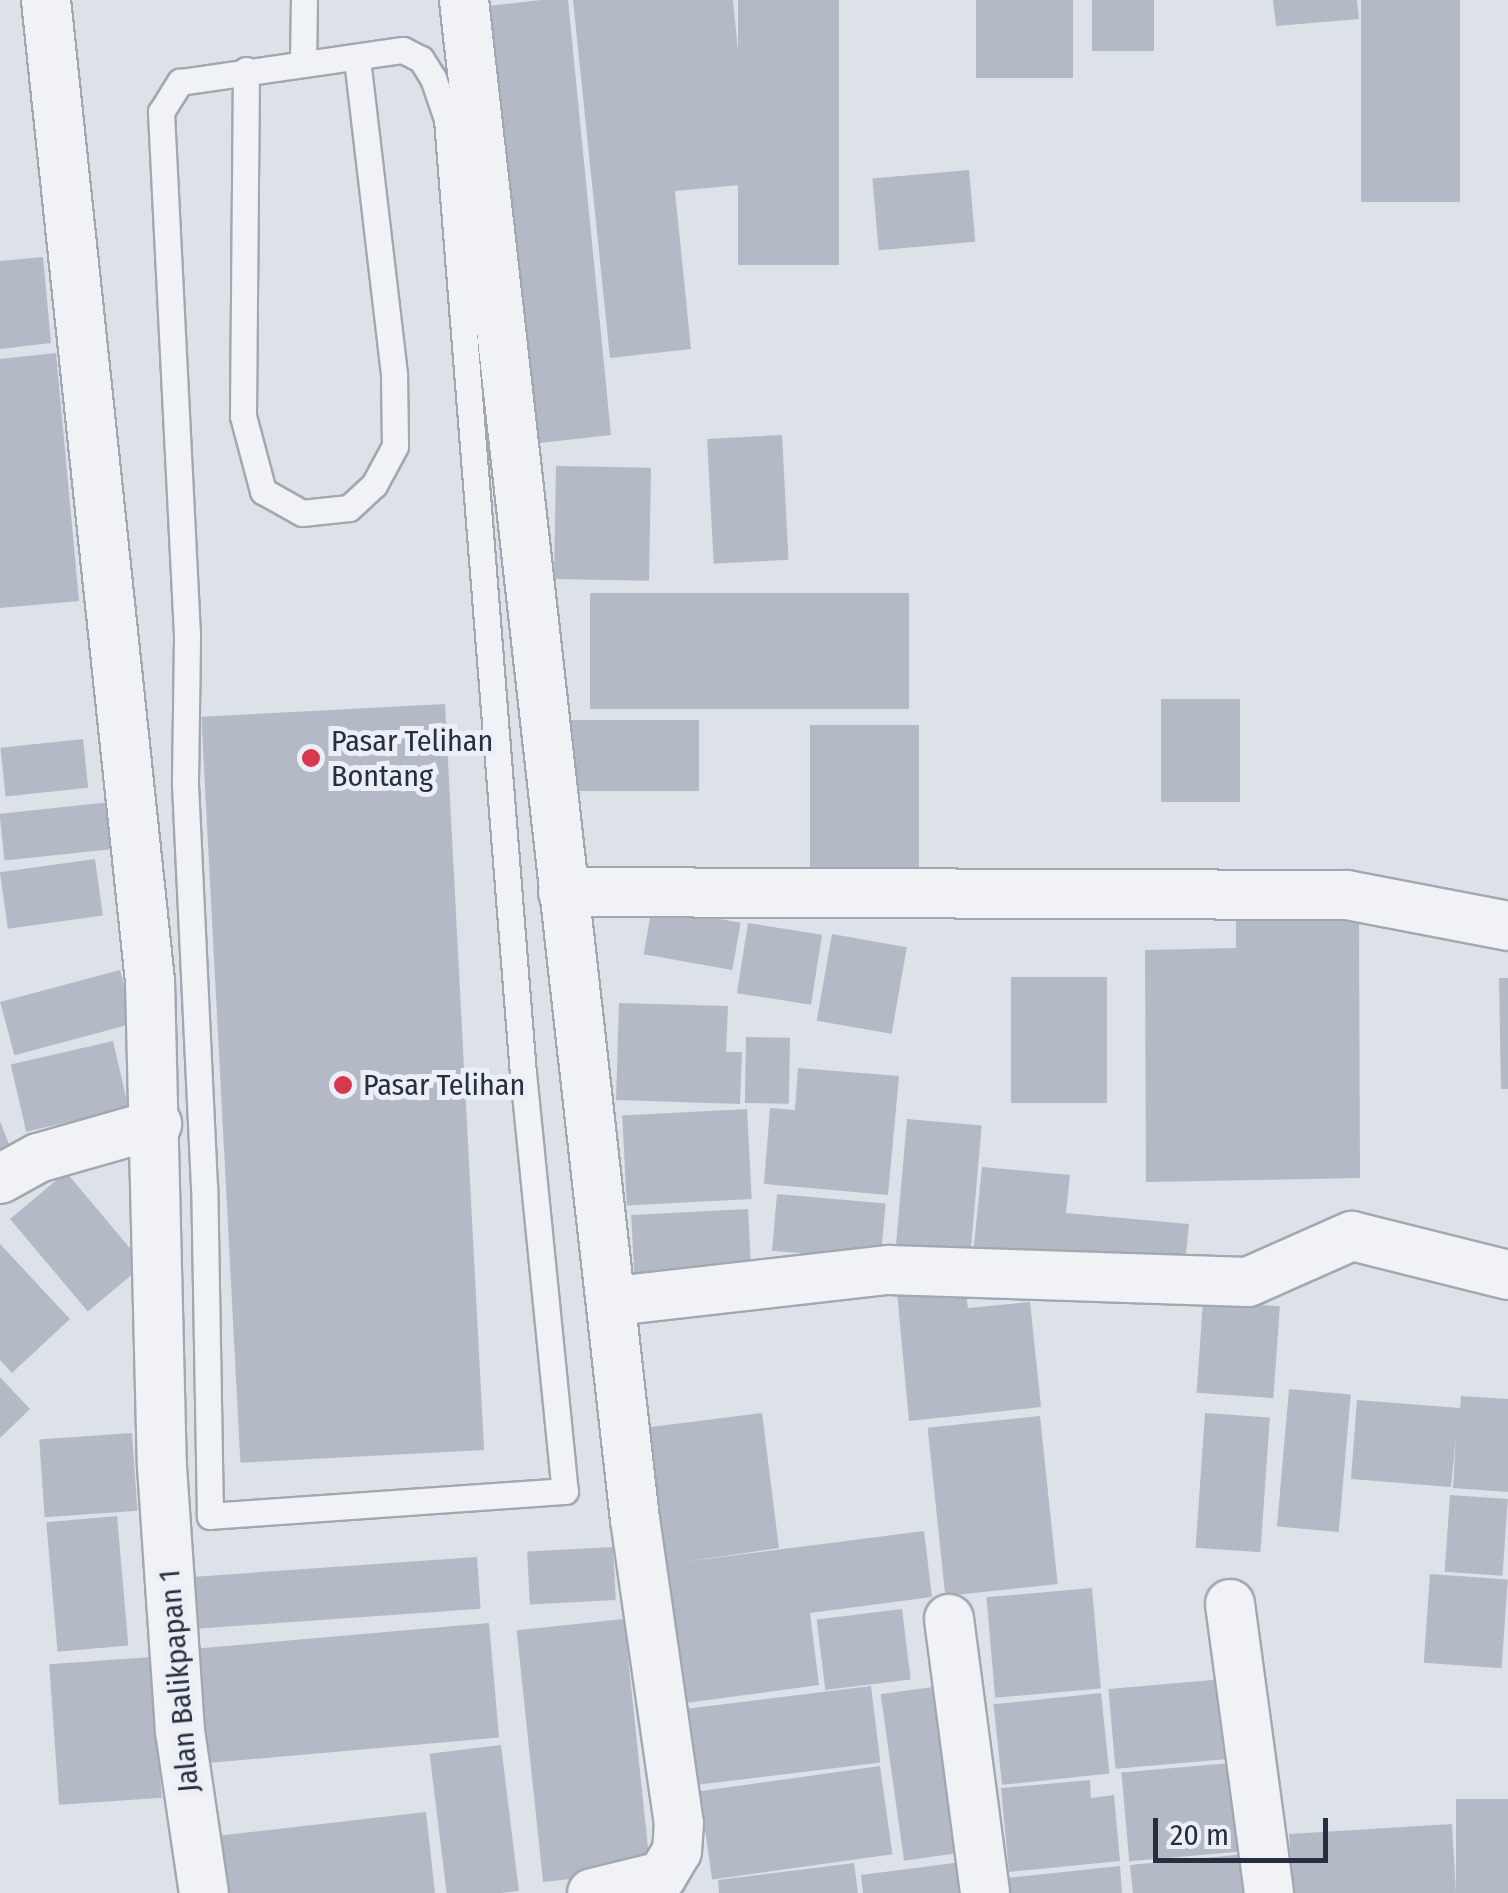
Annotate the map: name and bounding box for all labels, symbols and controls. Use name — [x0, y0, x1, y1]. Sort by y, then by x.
place label: Pasar Telihan Bontang — [331, 723, 493, 794]
marker: Pasar Telihan Bontang — [300, 747, 322, 769]
place label: Pasar Telihan — [363, 1067, 525, 1103]
marker: Pasar Telihan — [332, 1074, 354, 1096]
street label: Jalan Balikpapan 1 — [151, 1568, 207, 1794]
scale bar — [1158, 1798, 1333, 1860]
text: 20 m — [1170, 1817, 1229, 1853]

